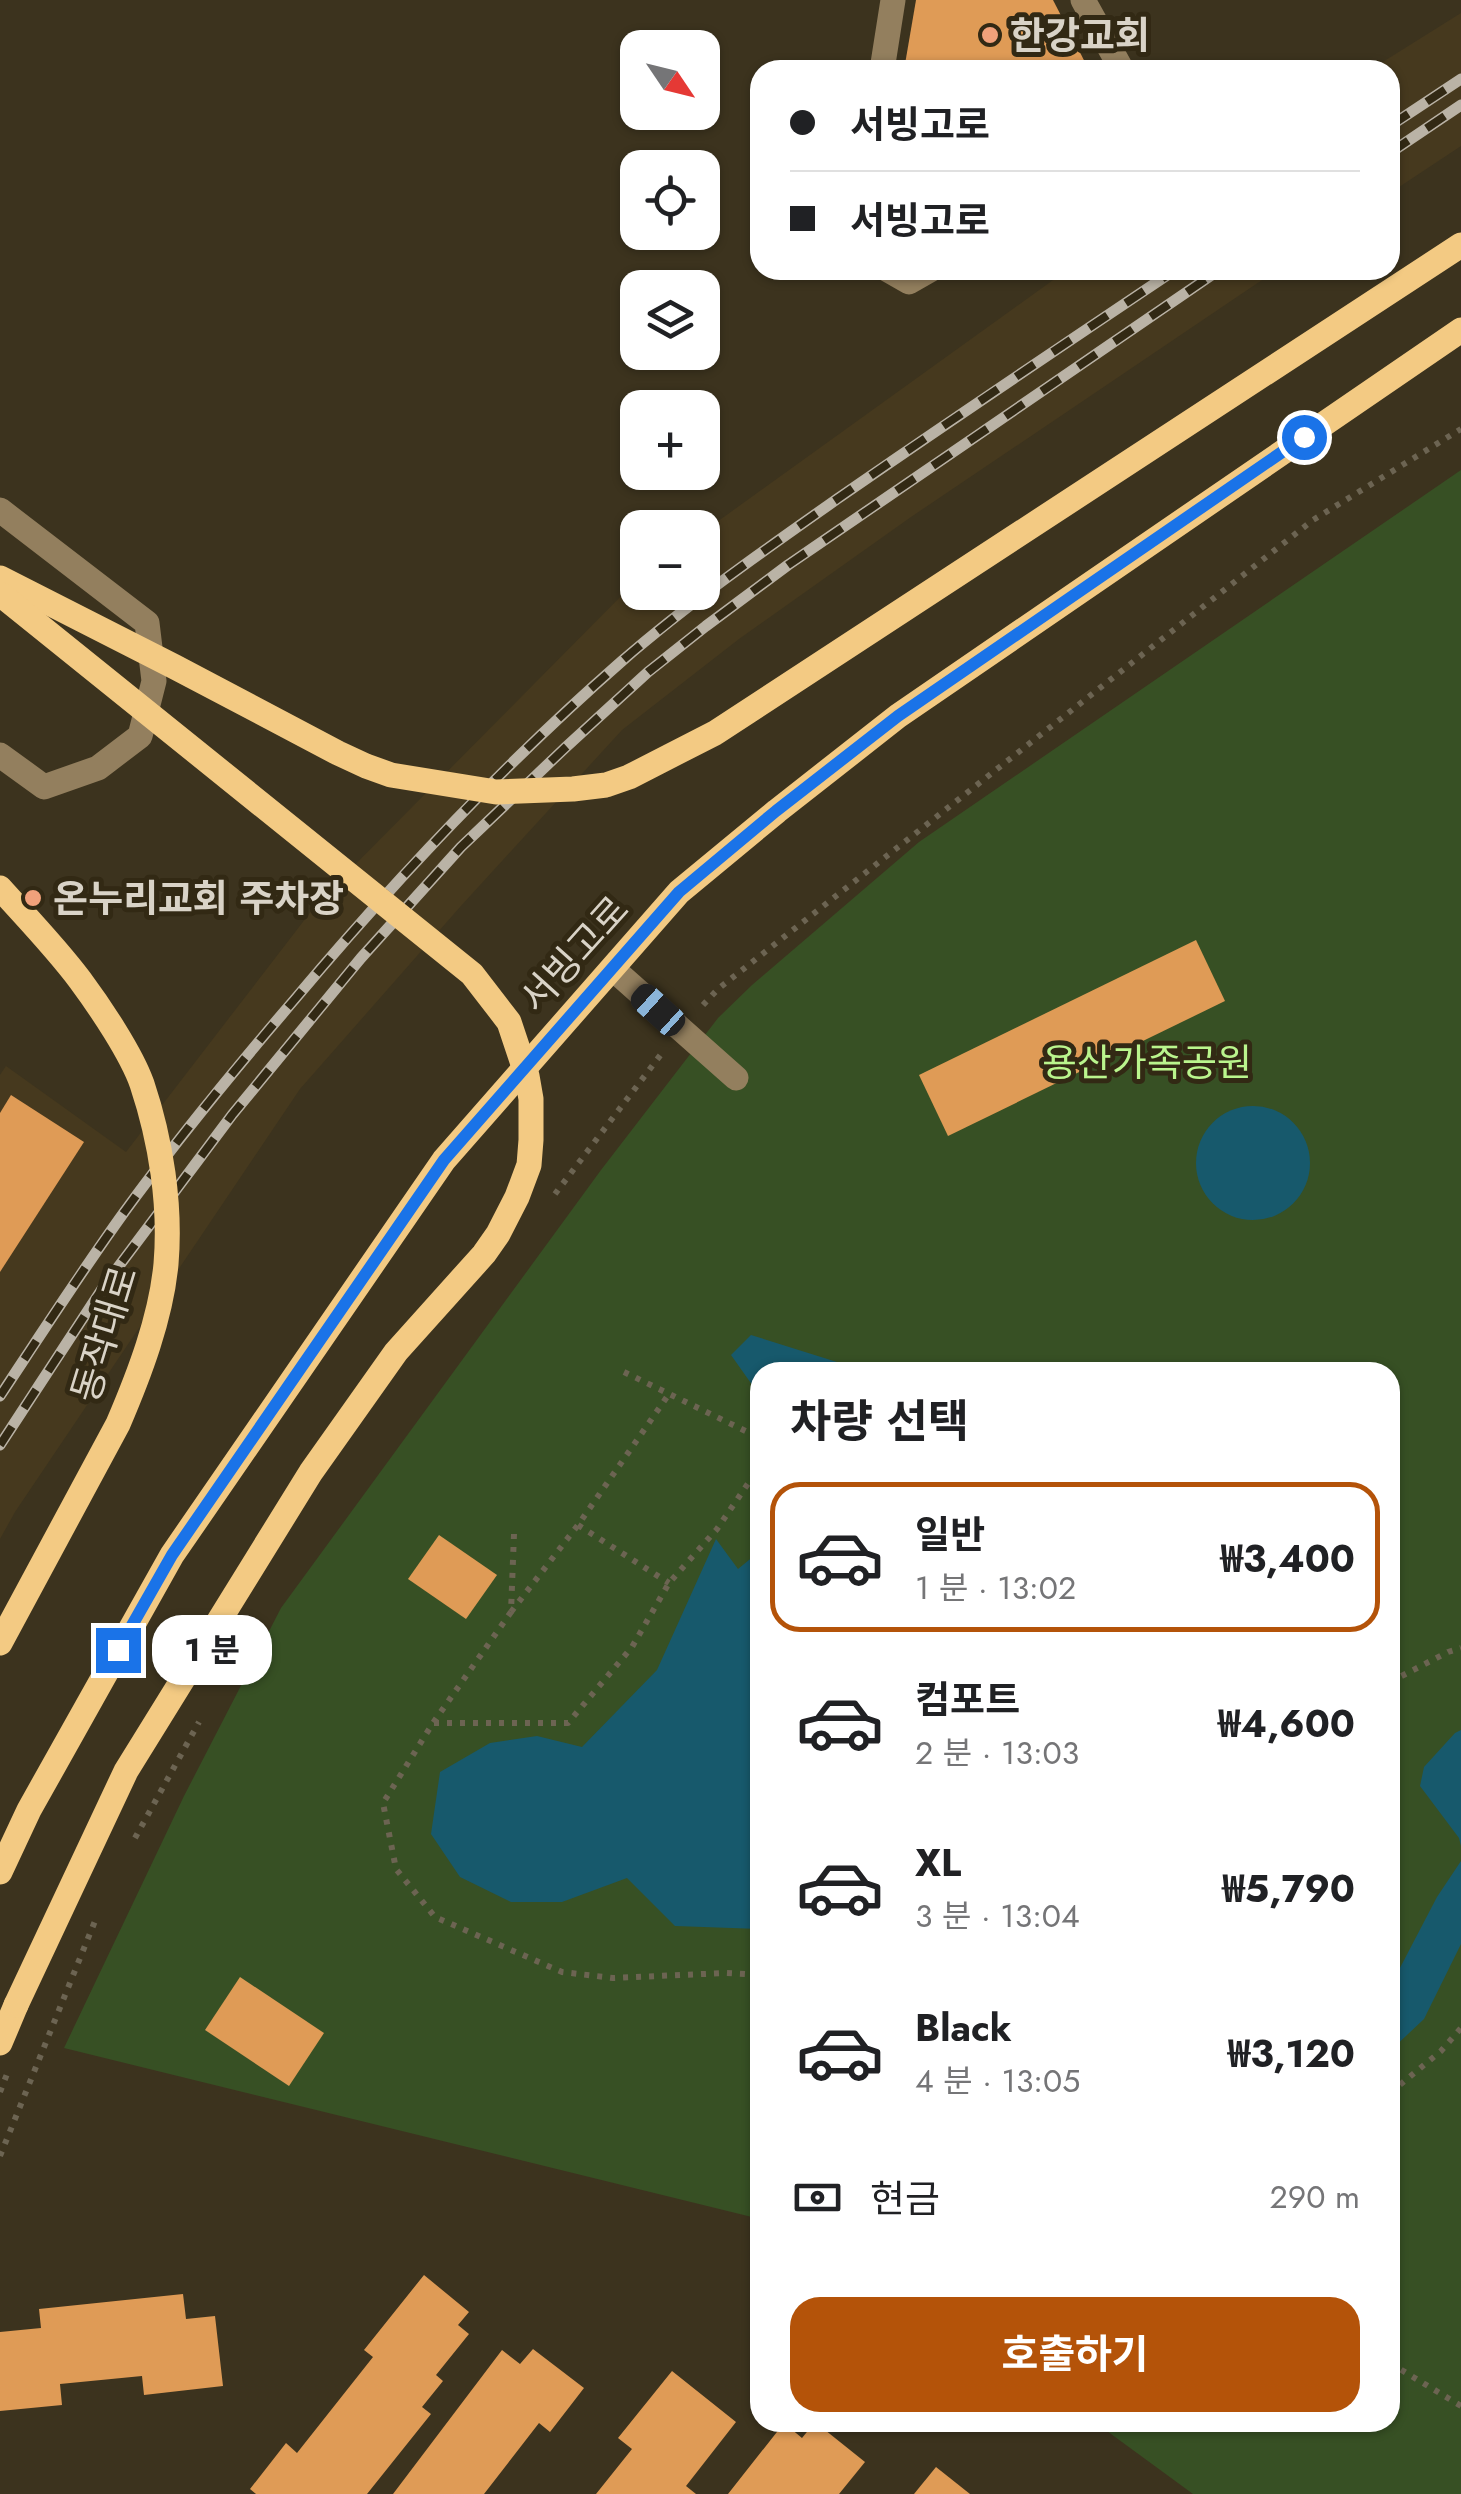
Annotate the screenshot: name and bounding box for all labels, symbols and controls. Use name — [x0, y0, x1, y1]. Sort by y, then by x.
place label: 한강교회 — [1010, 8, 1150, 63]
marker: 한강교회 — [979, 24, 1001, 46]
north arrow — [620, 30, 720, 130]
map controls — [620, 30, 720, 610]
text: 서빙고로 — [850, 97, 990, 152]
button: locate — [620, 150, 720, 250]
text: 서빙고로 — [850, 193, 990, 248]
button: layers — [620, 270, 720, 370]
button: + — [620, 390, 720, 490]
route start — [1282, 415, 1327, 460]
button: − — [620, 510, 720, 610]
place label: 온누리교회 주차장 — [53, 871, 344, 926]
street label: 서빙고로 — [507, 884, 641, 1024]
marker: 온누리교회 주차장 — [22, 887, 44, 909]
car — [626, 979, 690, 1041]
park label: 용산가족공원 — [1042, 1035, 1252, 1090]
street label: 동작대로 — [57, 1259, 151, 1409]
text: 차량 선택 — [790, 1389, 969, 1454]
text: 일반 — [915, 1507, 985, 1562]
icon: car — [795, 1512, 885, 1602]
text: ₩3,400 — [1220, 1531, 1355, 1586]
text: 1 분 · 13:02 — [915, 1565, 1076, 1611]
callout: 1 분 — [153, 1615, 273, 1685]
text: 1 분 — [184, 1627, 240, 1673]
route end — [96, 1628, 141, 1673]
text: 컴포트 — [915, 1672, 1020, 1727]
icon: car — [795, 1677, 885, 1767]
text: ₩4,600 — [1218, 1696, 1355, 1751]
text: 2 분 · 13:03 — [915, 1730, 1079, 1776]
text: XL — [915, 1835, 961, 1890]
icon: car — [795, 1842, 885, 1932]
text: ₩5,790 — [1222, 1861, 1355, 1916]
text: 3 분 · 13:04 — [915, 1893, 1080, 1939]
text: Black — [915, 2000, 1012, 2055]
icon: car — [795, 2007, 885, 2097]
text: ₩3,120 — [1228, 2026, 1355, 2081]
text: 4 분 · 13:05 — [915, 2058, 1080, 2104]
icon: cash — [790, 2170, 845, 2225]
text: 현금 — [870, 2171, 940, 2226]
text: 290 m — [1270, 2174, 1360, 2220]
button: 호출하기 — [790, 2297, 1360, 2412]

